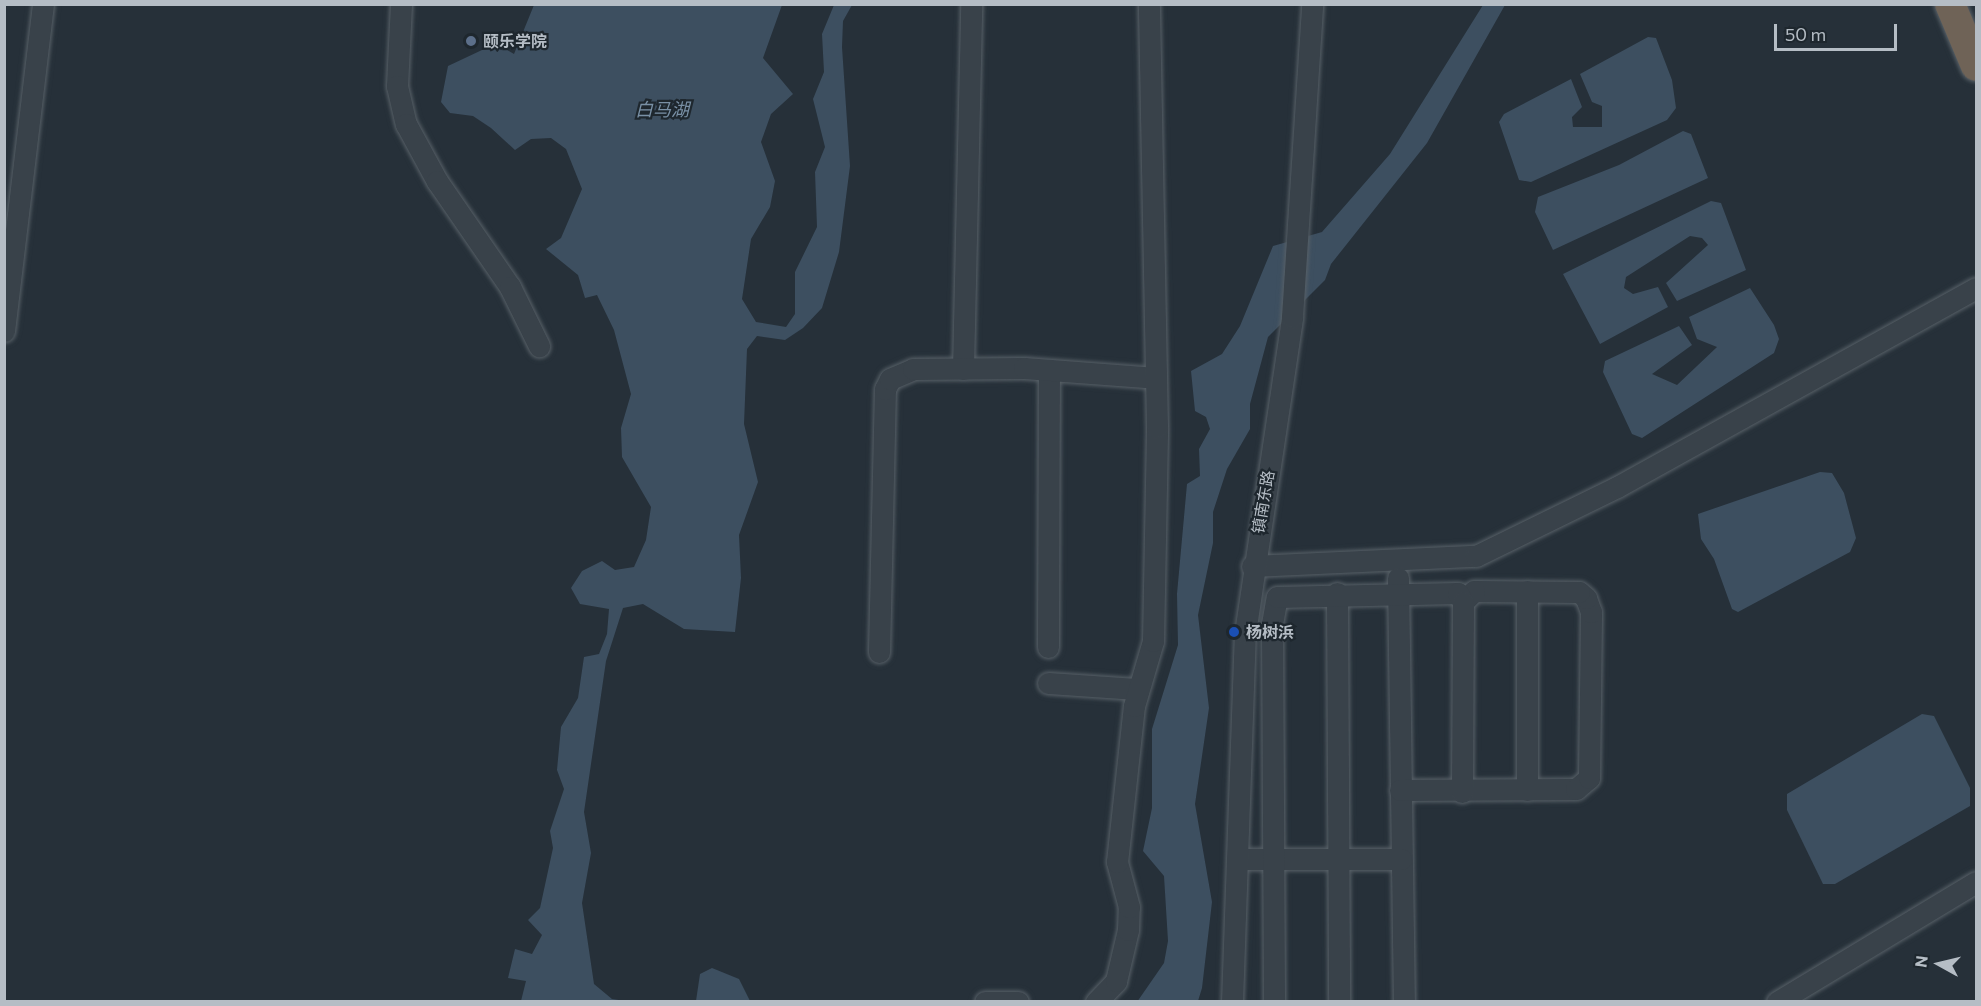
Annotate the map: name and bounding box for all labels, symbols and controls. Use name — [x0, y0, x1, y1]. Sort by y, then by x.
scale bar — [1777, 12, 1900, 50]
text: 50 m — [1785, 23, 1826, 45]
place label: 颐乐学院 — [483, 31, 547, 51]
marker: 颐乐学院 — [464, 34, 478, 48]
water label: 白马湖 — [635, 98, 689, 120]
street label: 镇南东路 — [1248, 469, 1278, 535]
place label: 杨树浜 — [1246, 622, 1294, 642]
marker: 杨树浜 — [1227, 625, 1241, 639]
north arrow — [1909, 934, 1969, 994]
text: N — [1910, 954, 1931, 969]

